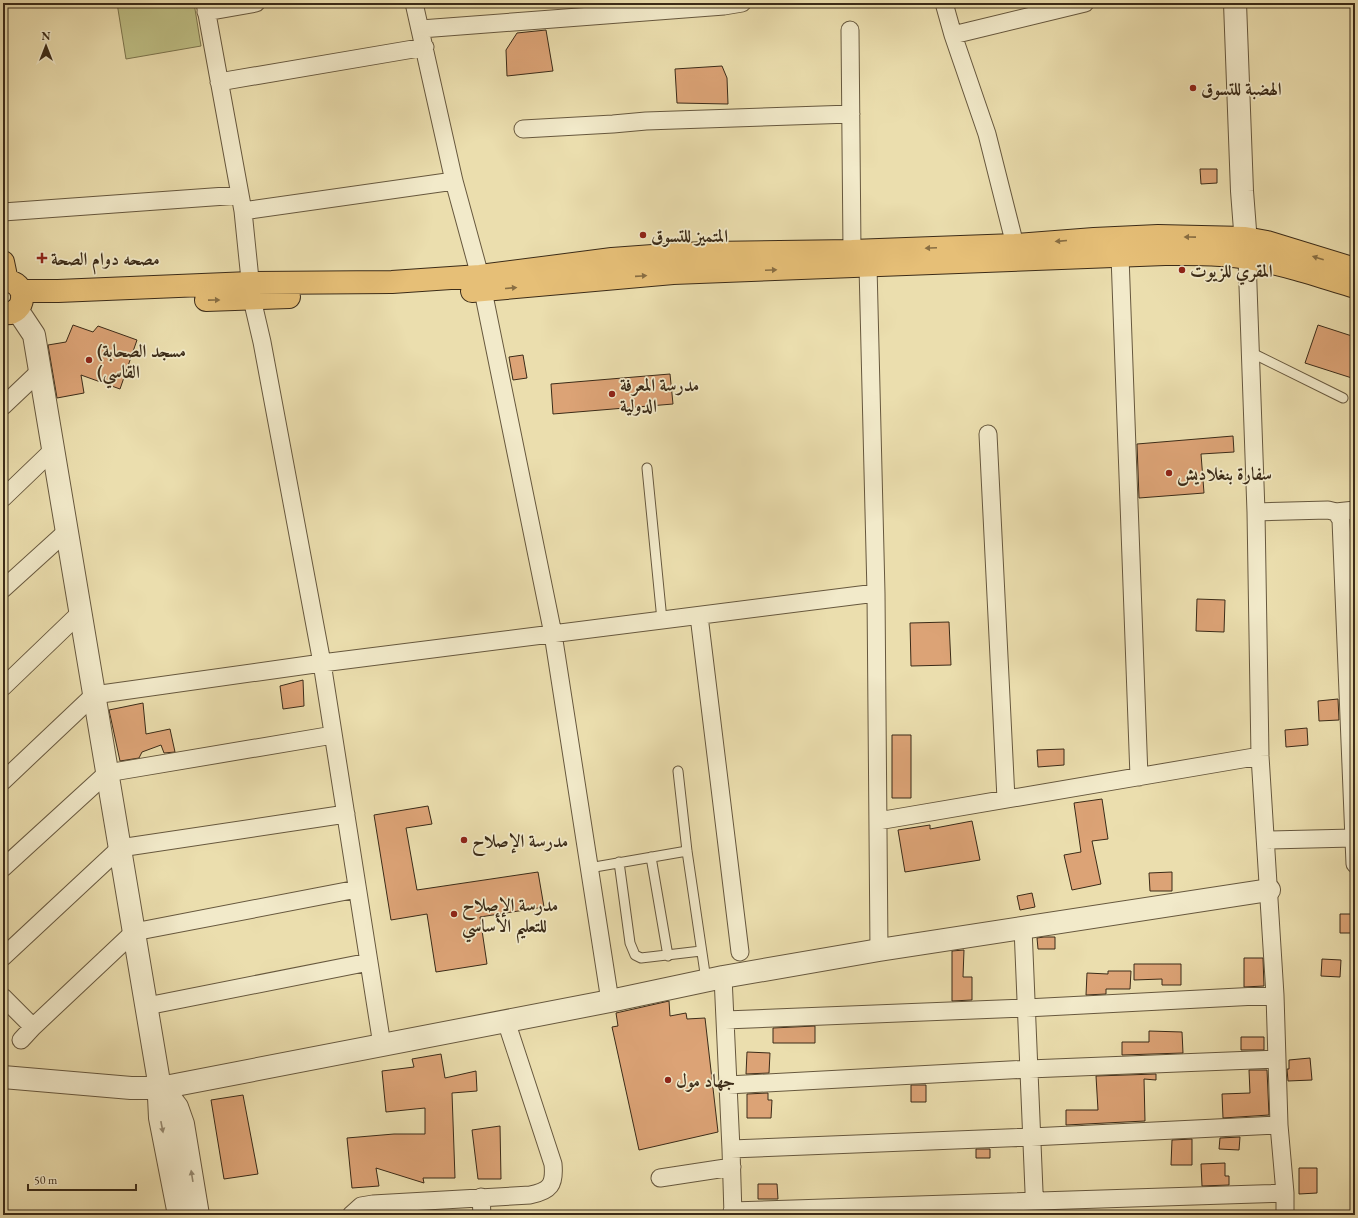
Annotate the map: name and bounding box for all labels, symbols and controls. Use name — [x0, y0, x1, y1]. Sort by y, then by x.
north arrow — [26, 26, 66, 66]
text: N — [42, 29, 51, 43]
place label: الهضبة للتسوق — [1201, 77, 1282, 100]
marker: الهضبة للتسوق — [1188, 83, 1198, 93]
place label: المتميز للتسوق — [651, 224, 728, 247]
marker: المتميز للتسوق — [638, 230, 648, 240]
one-way arrow — [1183, 234, 1196, 240]
one-way arrow — [1054, 238, 1067, 245]
one-way arrow — [925, 245, 937, 252]
place label: مصحه دوام الصحة — [51, 247, 160, 275]
marker: مصحه دوام الصحة — [36, 252, 48, 264]
one-way arrow — [1311, 255, 1323, 261]
place label: المقري للزيوت — [1190, 259, 1273, 286]
marker: المقري للزيوت — [1177, 265, 1187, 275]
one-way arrow — [765, 267, 778, 273]
one-way arrow — [635, 272, 647, 279]
one-way arrow — [505, 285, 517, 291]
one-way arrow — [208, 297, 221, 303]
place label: (مسجد الصحابة (القاسي — [97, 339, 186, 389]
marker: (مسجد الصحابة (القاسي — [84, 355, 94, 365]
place label: مدرسة المعرفة الدولية — [620, 373, 699, 417]
marker: مدرسة المعرفة الدولية — [607, 389, 617, 399]
place label: سفارة بنغلاديش — [1177, 462, 1272, 486]
marker: سفارة بنغلاديش — [1164, 468, 1174, 478]
place label: مدرسة الإصلاح — [472, 829, 568, 857]
marker: مدرسة الإصلاح — [459, 835, 469, 845]
place label: مدرسة الإصلاح للتعليم الأساسي — [462, 893, 558, 944]
marker: مدرسة الإصلاح للتعليم الأساسي — [449, 909, 459, 919]
place label: جهاد مول — [676, 1069, 735, 1092]
marker: جهاد مول — [663, 1075, 673, 1085]
one-way arrow — [159, 1121, 165, 1133]
scale bar — [28, 1166, 136, 1192]
one-way arrow — [189, 1170, 195, 1183]
text: 50 m — [34, 1172, 58, 1188]

